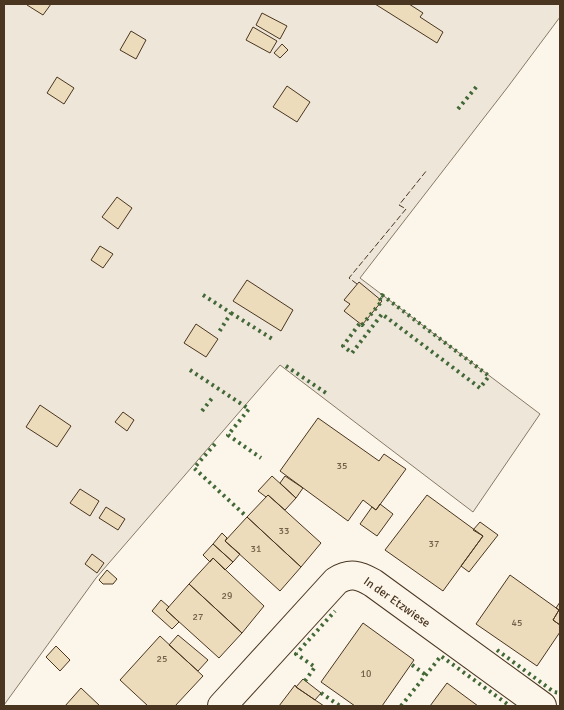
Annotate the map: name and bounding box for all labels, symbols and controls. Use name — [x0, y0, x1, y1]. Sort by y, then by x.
house number: 35 — [337, 460, 347, 472]
house number: 33 — [279, 525, 289, 537]
house number: 37 — [429, 538, 439, 550]
house number: 31 — [251, 543, 261, 555]
street label: In der Etzwiese — [361, 574, 433, 631]
house number: 29 — [222, 590, 232, 602]
house number: 27 — [193, 611, 203, 623]
house number: 45 — [512, 617, 522, 629]
house number: 25 — [157, 653, 167, 665]
house number: 10 — [361, 668, 371, 680]

